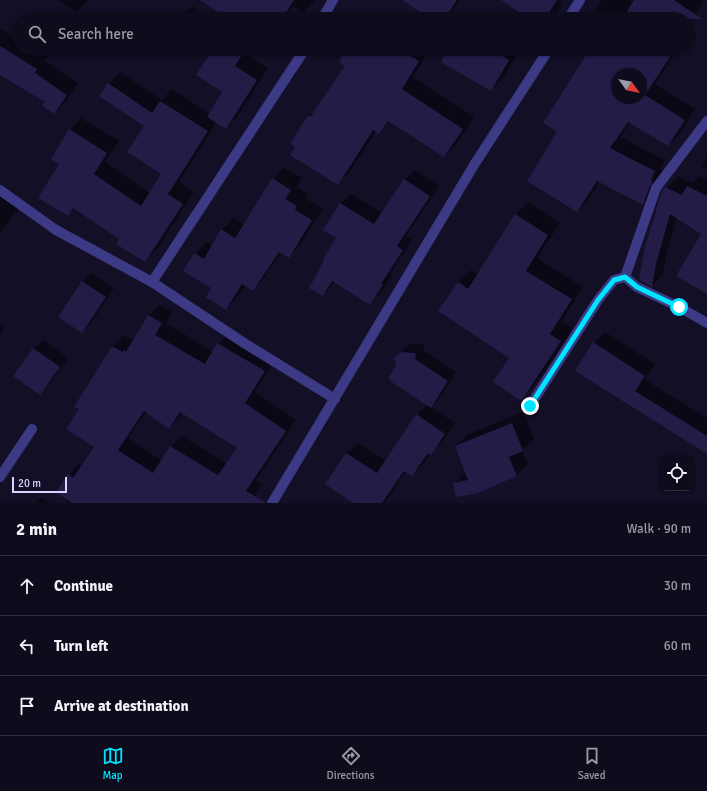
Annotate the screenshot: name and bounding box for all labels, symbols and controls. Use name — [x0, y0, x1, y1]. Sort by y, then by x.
search box — [12, 12, 695, 56]
icon: search — [26, 23, 48, 45]
text: Search here — [58, 25, 134, 43]
north arrow — [611, 68, 647, 104]
route start — [670, 298, 688, 316]
route end — [521, 397, 539, 415]
map controls — [659, 455, 695, 491]
button: locate — [659, 455, 695, 491]
scale bar — [12, 475, 67, 494]
text: 20 m — [18, 477, 41, 490]
text: 2 min — [16, 519, 57, 540]
text: Walk · 90 m — [627, 521, 691, 537]
icon: ahead — [16, 575, 38, 597]
text: Continue — [54, 577, 113, 595]
text: 30 m — [664, 578, 691, 594]
icon: left — [16, 635, 38, 657]
text: Turn left — [54, 637, 108, 655]
text: 60 m — [664, 638, 691, 654]
icon: arrive — [16, 695, 38, 717]
text: Arrive at destination — [54, 697, 189, 715]
tab: Map — [102, 745, 124, 782]
tab: Directions — [327, 745, 375, 782]
tab: Saved — [578, 745, 605, 782]

